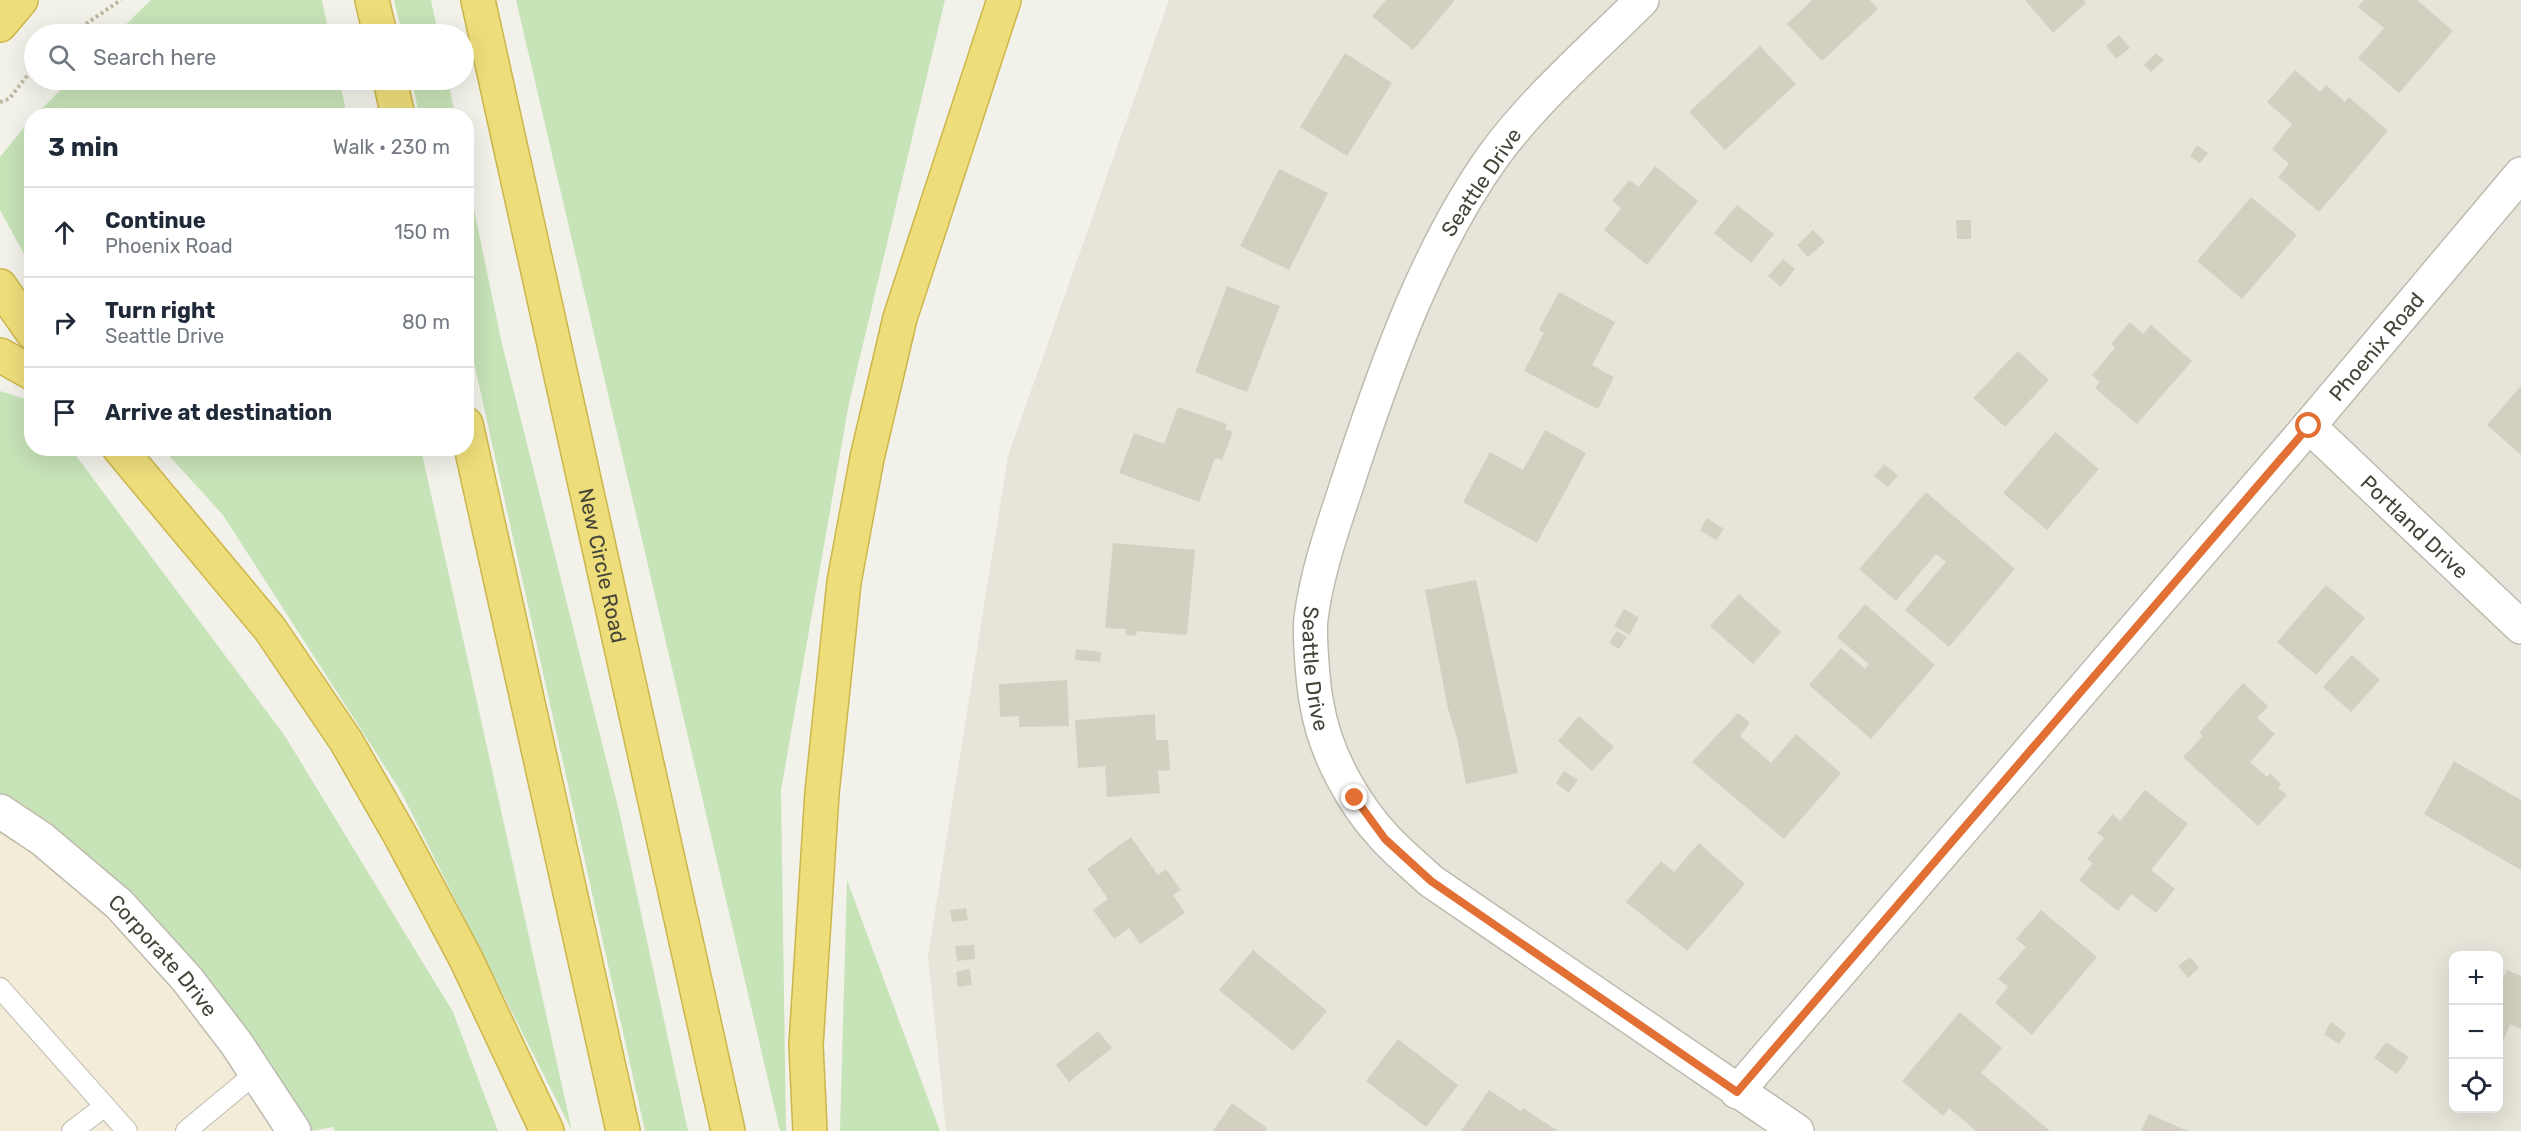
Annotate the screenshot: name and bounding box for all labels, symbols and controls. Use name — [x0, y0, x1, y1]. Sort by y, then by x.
search box — [24, 24, 474, 90]
icon: search — [45, 41, 78, 74]
text: Search here — [93, 44, 216, 71]
street label: Seattle Drive — [1436, 123, 1526, 241]
text: 3 min — [48, 132, 119, 163]
text: Walk · 230 m — [333, 135, 450, 159]
text: Continue — [105, 207, 206, 234]
icon: ahead — [48, 216, 81, 249]
text: 150 m — [394, 220, 450, 244]
text: Phoenix Road — [105, 234, 233, 258]
street label: Phoenix Road — [2323, 287, 2429, 406]
text: Turn right — [105, 297, 215, 324]
icon: right — [48, 306, 81, 339]
text: 80 m — [402, 310, 450, 334]
text: Seattle Drive — [105, 324, 224, 348]
icon: arrive — [48, 396, 81, 429]
text: Arrive at destination — [105, 399, 332, 426]
route start — [2295, 412, 2321, 438]
street label: Portland Drive — [2356, 469, 2474, 583]
street label: New Circle Road — [574, 486, 632, 645]
street label: Seattle Drive — [1298, 604, 1335, 734]
route end — [1341, 784, 1367, 810]
street label: Corporate Drive — [104, 889, 223, 1021]
map controls — [2449, 951, 2503, 1113]
button: + — [2449, 951, 2503, 1005]
button: − — [2449, 1005, 2503, 1059]
button: locate — [2449, 1059, 2503, 1113]

